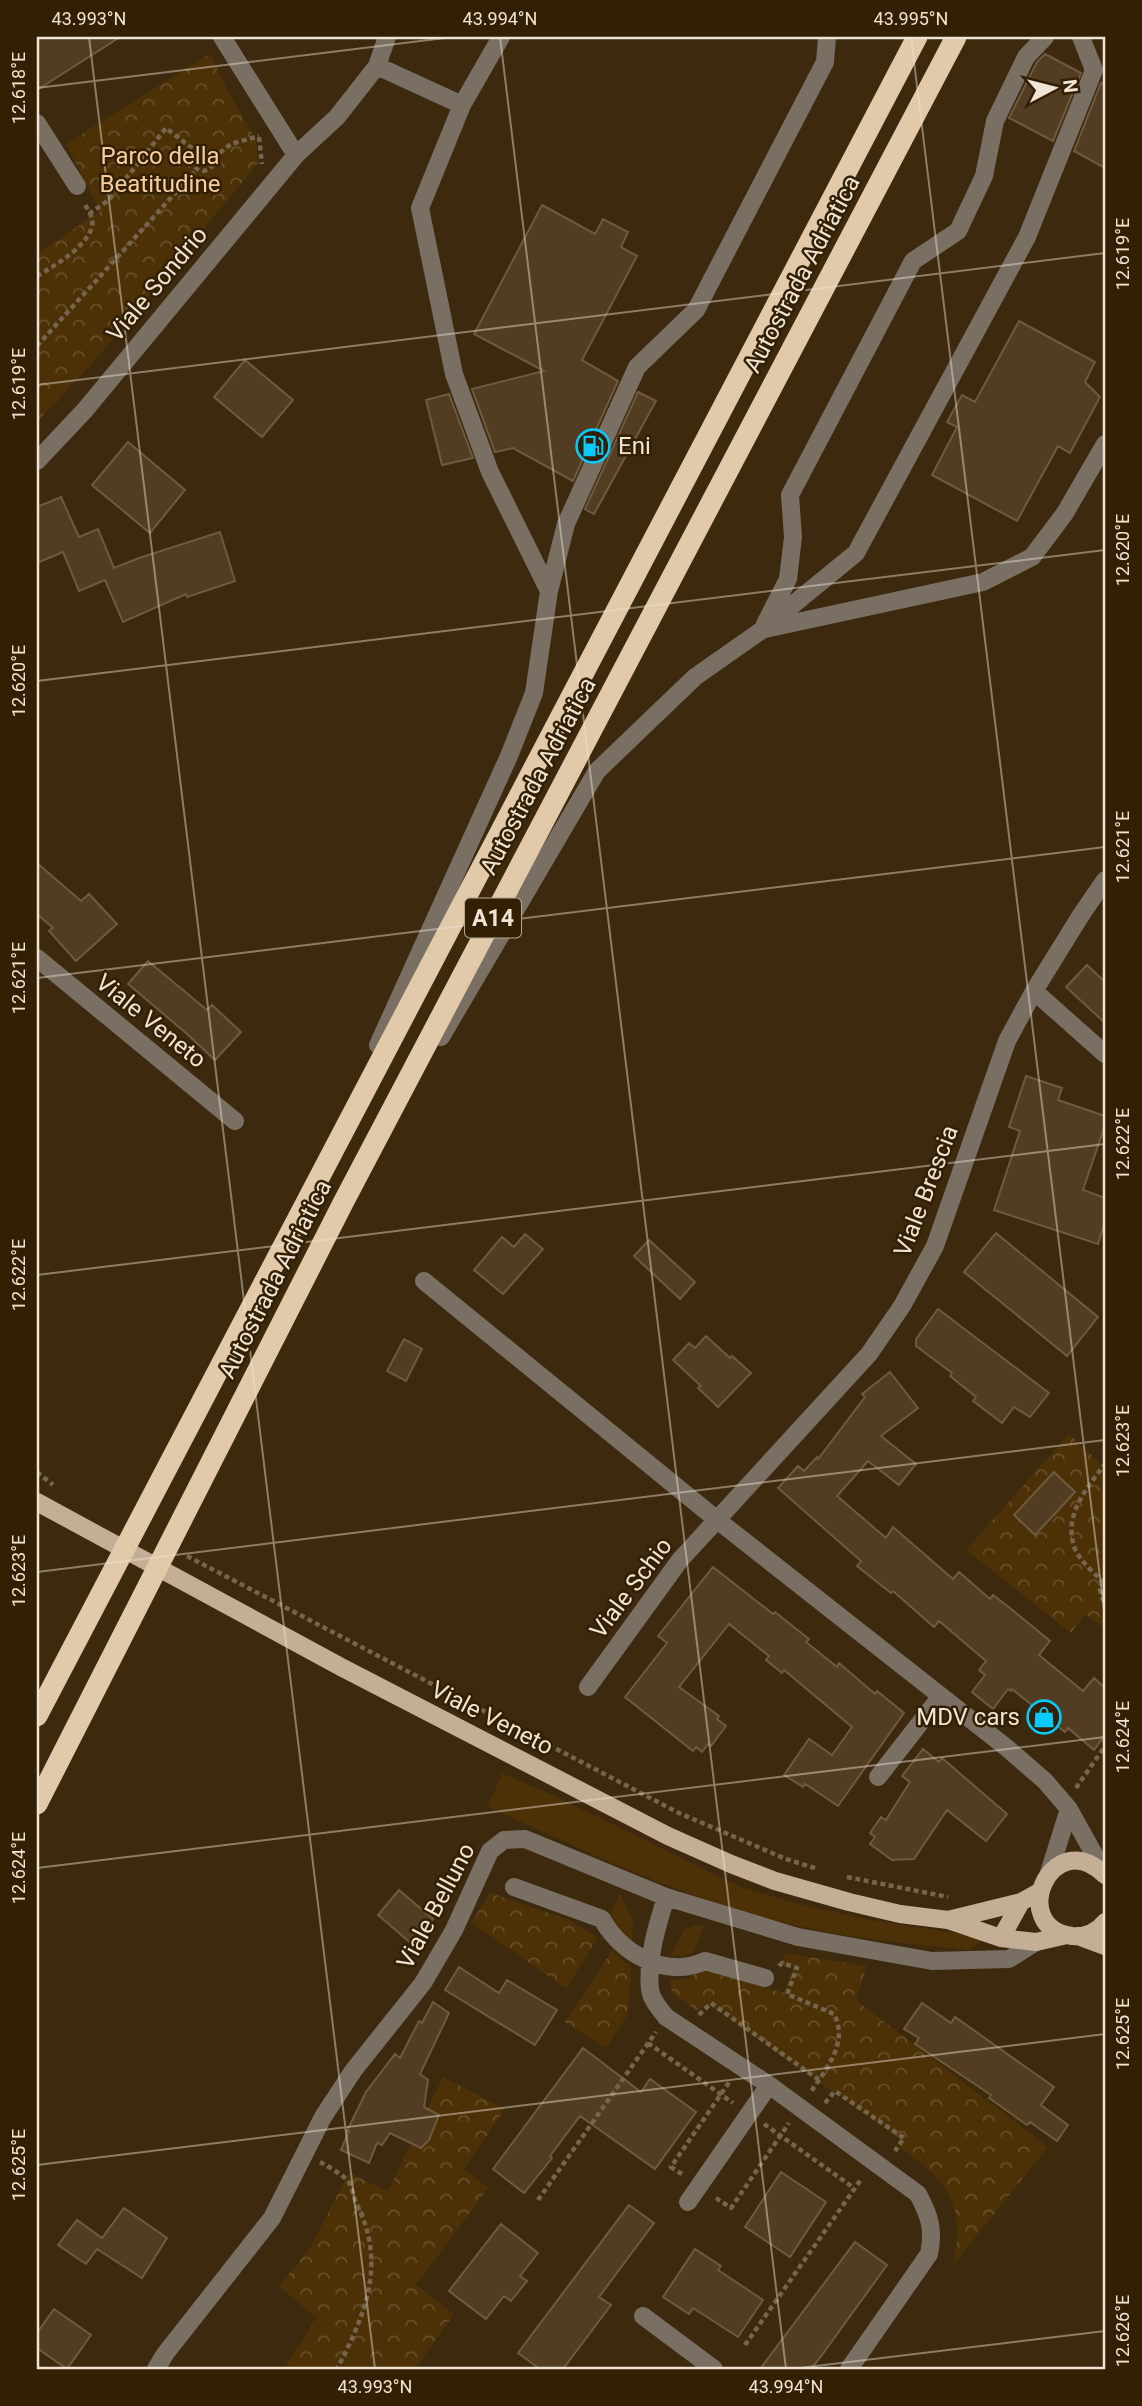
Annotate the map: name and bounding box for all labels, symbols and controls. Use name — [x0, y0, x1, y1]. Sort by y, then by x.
text: 43.993°N — [52, 8, 126, 29]
text: 43.994°N — [463, 8, 537, 29]
text: 43.995°N — [874, 8, 948, 29]
text: 12.618°E — [8, 52, 29, 124]
north arrow — [1020, 52, 1090, 122]
text: N — [1058, 78, 1083, 94]
park label: Parco della Beatitudine — [100, 142, 220, 198]
street label: Autostrada Adriatica — [738, 171, 866, 377]
text: 12.619°E — [1112, 218, 1133, 290]
street label: Viale Sondrio — [101, 221, 213, 347]
text: 12.619°E — [8, 348, 29, 420]
fuel station icon: Eni — [574, 427, 612, 465]
place label: Eni — [618, 432, 651, 460]
text: 12.620°E — [1112, 514, 1133, 586]
text: 12.620°E — [8, 645, 29, 717]
street label: Autostrada Adriatica — [474, 673, 602, 879]
text: 12.621°E — [1112, 811, 1133, 883]
road number: A14 — [465, 898, 521, 937]
text: 12.621°E — [8, 942, 29, 1014]
street label: Viale Veneto — [90, 968, 212, 1074]
text: 12.622°E — [1112, 1108, 1133, 1180]
street label: Viale Brescia — [888, 1122, 964, 1260]
street label: Autostrada Adriatica — [213, 1175, 337, 1383]
text: 12.622°E — [8, 1239, 29, 1311]
text: 12.623°E — [1112, 1405, 1133, 1477]
street label: Viale Schio — [584, 1532, 678, 1644]
text: 12.623°E — [8, 1535, 29, 1607]
street label: Viale Veneto — [426, 1675, 558, 1761]
shop icon: MDV cars — [1025, 1698, 1063, 1736]
text: 12.624°E — [1112, 1701, 1133, 1773]
place label: MDV cars — [916, 1703, 1020, 1731]
text: 12.624°E — [8, 1832, 29, 1904]
street label: Viale Belluno — [391, 1838, 481, 1974]
text: 12.625°E — [1112, 1998, 1133, 2070]
text: 12.625°E — [8, 2129, 29, 2201]
text: 12.626°E — [1112, 2295, 1133, 2367]
text: 43.993°N — [338, 2376, 412, 2397]
text: 43.994°N — [749, 2376, 823, 2397]

